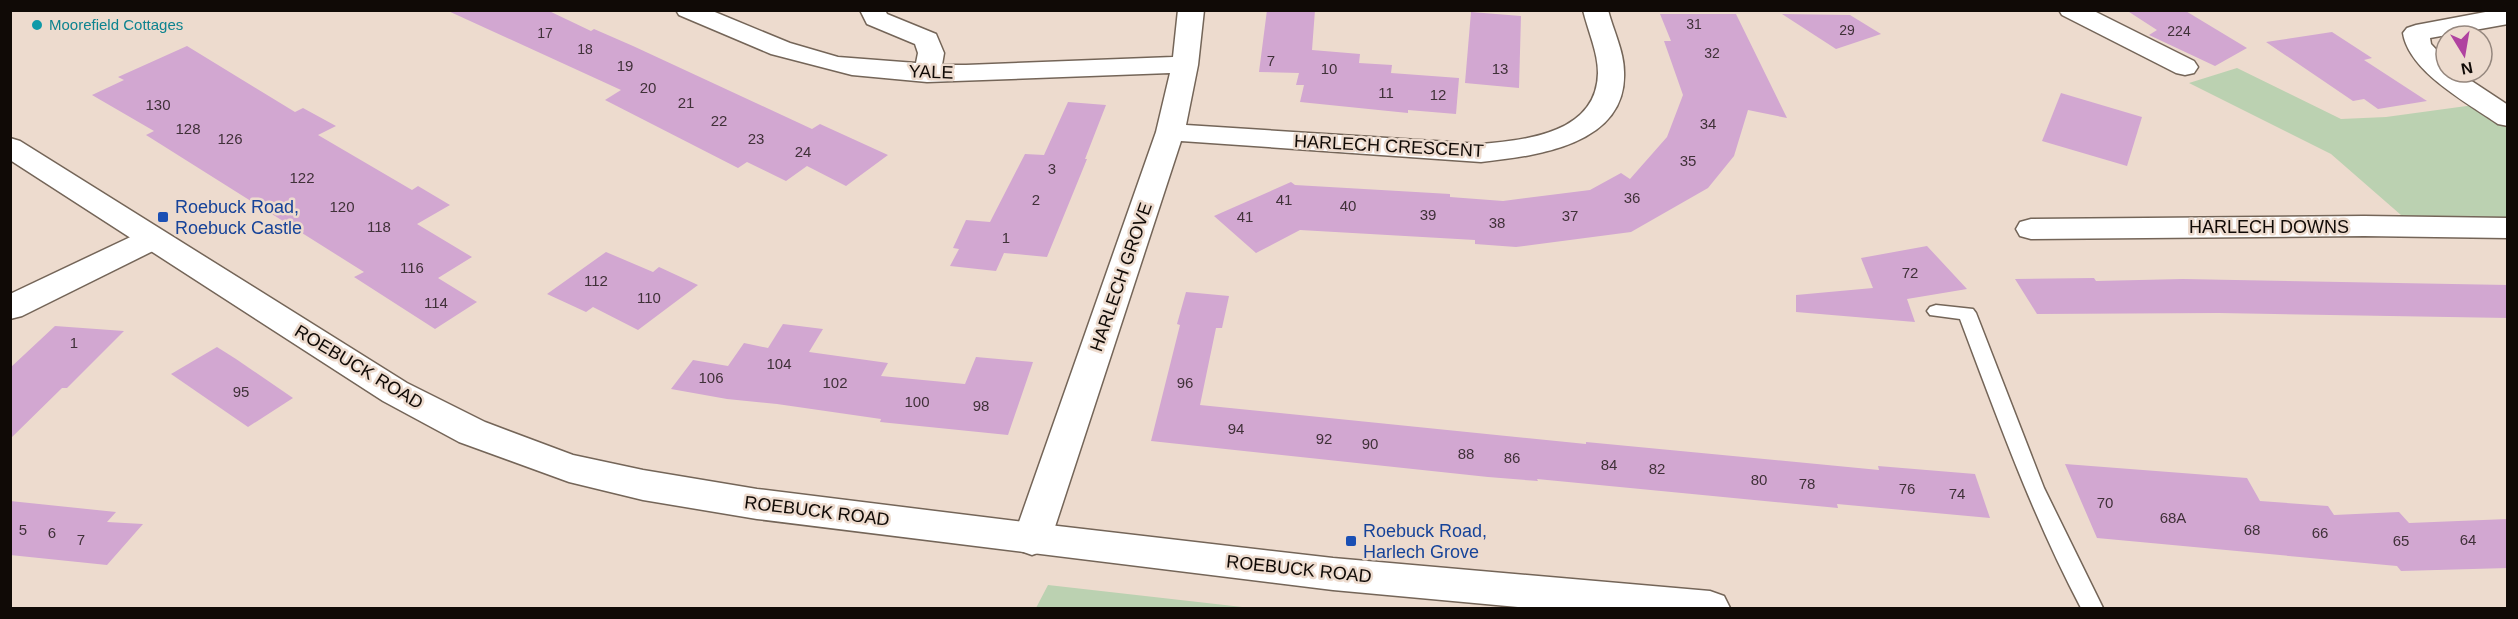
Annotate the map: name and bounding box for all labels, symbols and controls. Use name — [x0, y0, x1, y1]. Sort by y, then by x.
place label: Moorefield Cottages — [49, 16, 183, 33]
house number: 31 — [1686, 16, 1702, 32]
marker: Moorefield Cottages — [30, 18, 44, 32]
house number: 29 — [1839, 22, 1855, 38]
house number: 224 — [2167, 23, 2191, 39]
north arrow — [2434, 24, 2494, 84]
house number: 17 — [537, 25, 553, 41]
house number: 18 — [577, 41, 593, 57]
house number: 32 — [1704, 45, 1720, 61]
house number: 7 — [1267, 52, 1275, 69]
house number: 19 — [617, 57, 633, 74]
text: N — [2459, 59, 2474, 78]
house number: 10 — [1321, 60, 1337, 77]
house number: 13 — [1492, 60, 1508, 77]
street label: YALE — [908, 61, 954, 83]
house number: 20 — [640, 79, 656, 96]
house number: 11 — [1378, 84, 1394, 101]
house number: 12 — [1430, 86, 1446, 103]
house number: 21 — [678, 94, 694, 111]
house number: 130 — [145, 96, 171, 113]
house number: 22 — [711, 112, 727, 129]
house number: 34 — [1700, 115, 1716, 132]
house number: 128 — [175, 120, 201, 137]
house number: 126 — [217, 130, 243, 147]
house number: 23 — [748, 130, 764, 147]
street label: HARLECH CRESCENT — [1294, 131, 1484, 161]
house number: 24 — [795, 143, 811, 160]
house number: 35 — [1680, 152, 1696, 169]
house number: 3 — [1048, 160, 1056, 177]
house number: 122 — [289, 169, 315, 186]
house number: 36 — [1624, 189, 1640, 206]
house number: 2 — [1032, 191, 1040, 208]
house number: 41 — [1276, 191, 1292, 208]
place label: Roebuck Road, Roebuck Castle — [175, 197, 302, 238]
house number: 40 — [1340, 197, 1356, 214]
house number: 120 — [329, 198, 355, 215]
street label: HARLECH GROVE — [1086, 200, 1156, 354]
house number: 39 — [1420, 206, 1436, 223]
house number: 37 — [1562, 207, 1578, 224]
house number: 41 — [1237, 208, 1253, 225]
marker: Roebuck Road, Roebuck Castle — [156, 210, 170, 224]
house number: 38 — [1489, 214, 1505, 231]
street label: HARLECH DOWNS — [2189, 217, 2349, 237]
house number: 118 — [367, 218, 391, 235]
house number: 1 — [1002, 229, 1010, 246]
house number: 116 — [400, 259, 424, 276]
house number: 72 — [1902, 264, 1918, 281]
house number: 112 — [584, 272, 608, 289]
house number: 110 — [637, 289, 661, 306]
house number: 114 — [424, 294, 448, 311]
street label: ROEBUCK ROAD — [291, 321, 427, 413]
house number: 1 — [70, 334, 78, 351]
house number: 104 — [766, 355, 792, 372]
house number: 106 — [698, 369, 724, 386]
house number: 102 — [822, 374, 848, 391]
house number: 96 — [1177, 374, 1193, 391]
house number: 95 — [233, 383, 249, 400]
house number: 100 — [904, 393, 930, 410]
house number: 98 — [973, 397, 989, 414]
house number: 94 — [1228, 420, 1244, 437]
house number: 92 — [1316, 430, 1332, 447]
house number: 90 — [1362, 435, 1378, 452]
house number: 88 — [1458, 445, 1474, 462]
house number: 86 — [1504, 449, 1520, 466]
house number: 84 — [1601, 456, 1617, 473]
house number: 82 — [1649, 460, 1665, 477]
house number: 80 — [1751, 471, 1767, 488]
house number: 78 — [1799, 475, 1815, 492]
house number: 76 — [1899, 480, 1915, 497]
house number: 74 — [1949, 485, 1965, 502]
street label: ROEBUCK ROAD — [743, 492, 891, 530]
house number: 70 — [2097, 494, 2113, 511]
house number: 68A — [2160, 509, 2186, 526]
house number: 5 — [19, 521, 27, 538]
place label: Roebuck Road, Harlech Grove — [1363, 521, 1487, 562]
house number: 68 — [2244, 521, 2260, 538]
house number: 6 — [48, 524, 56, 541]
house number: 66 — [2312, 524, 2328, 541]
house number: 7 — [77, 531, 85, 548]
house number: 64 — [2460, 531, 2476, 548]
house number: 65 — [2393, 532, 2409, 549]
marker: Roebuck Road, Harlech Grove — [1344, 534, 1358, 548]
street label: ROEBUCK ROAD — [1225, 551, 1373, 587]

